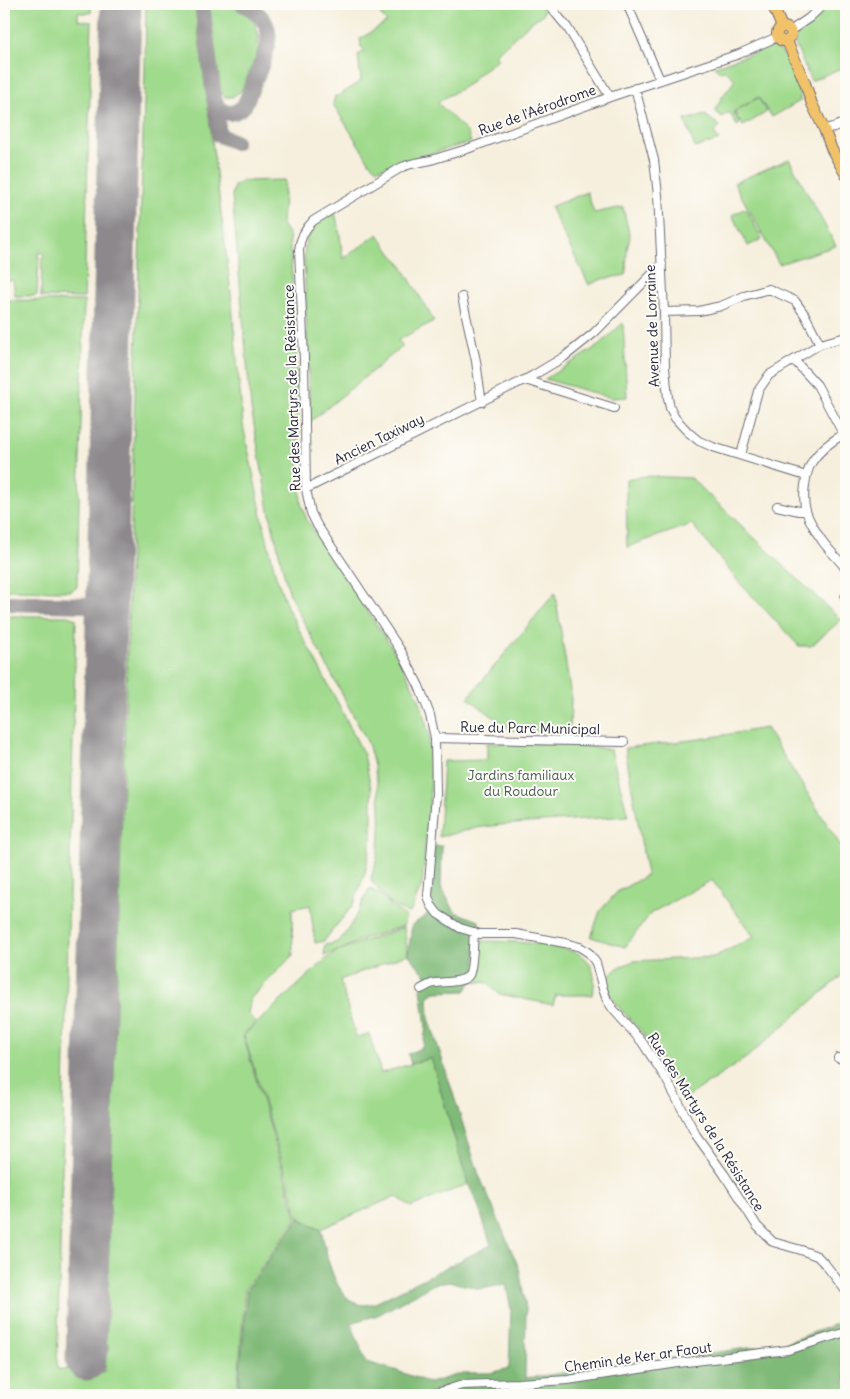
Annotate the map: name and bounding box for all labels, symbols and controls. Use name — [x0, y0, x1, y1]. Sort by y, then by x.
street label: Rue de l'Aérodrome — [476, 80, 598, 140]
street label: Avenue de Lorraine — [641, 264, 663, 388]
street label: Rue des Martyrs de la Résistance — [279, 284, 305, 492]
street label: Ancien Taxiway — [331, 410, 427, 468]
street label: Rue du Parc Municipal — [460, 718, 600, 738]
park label: Jardins familiaux du Roudour — [468, 766, 575, 800]
street label: Rue des Martyrs de la Résistance — [644, 1029, 768, 1215]
street label: Chemin de Ker ar Faout — [563, 1338, 713, 1376]

